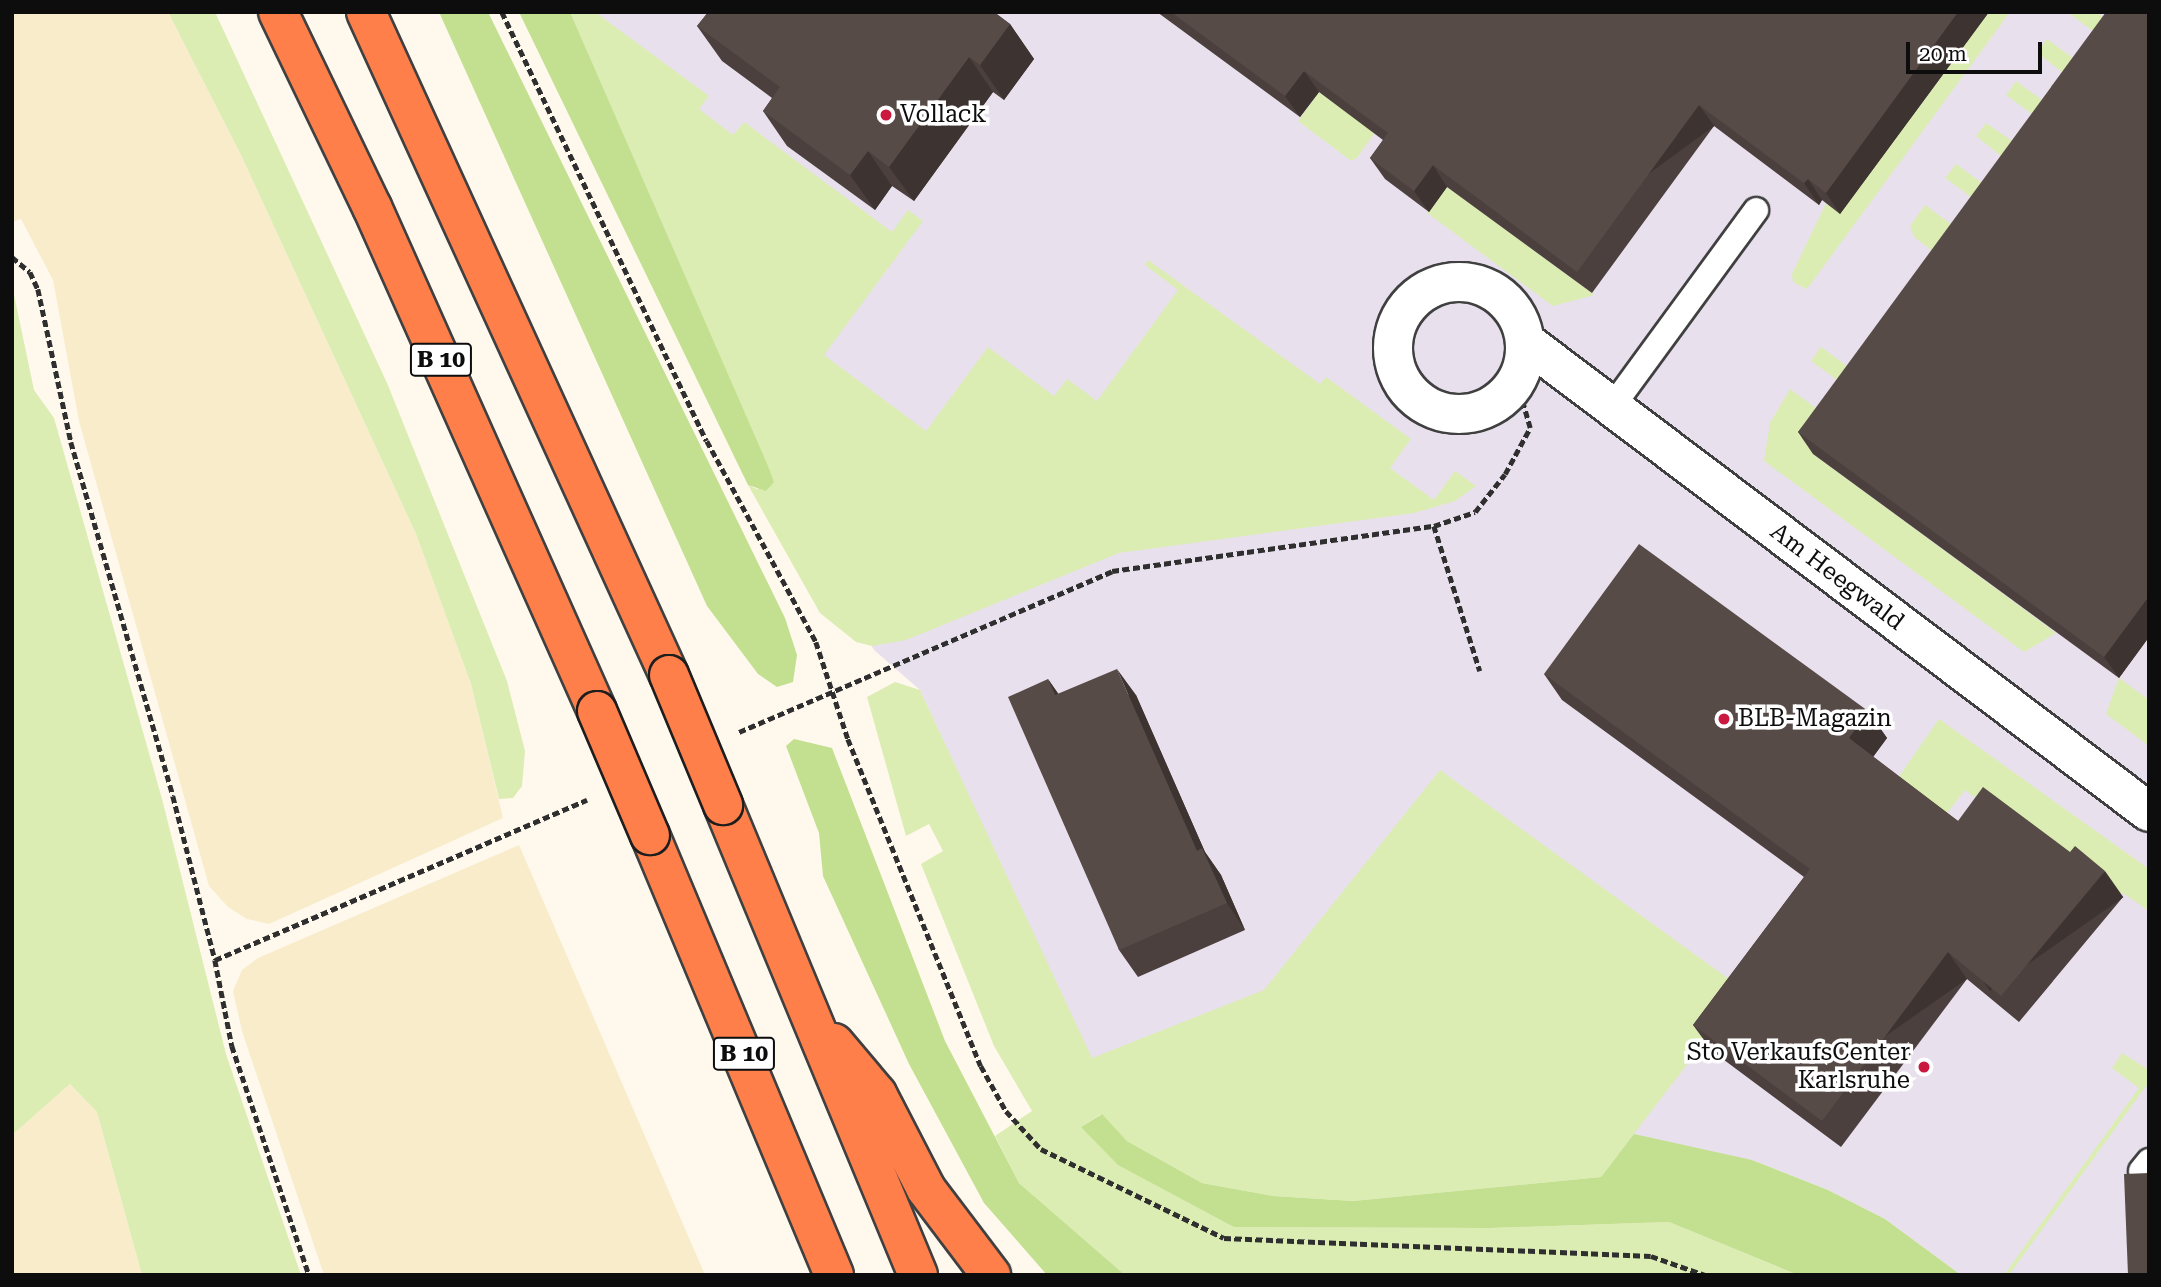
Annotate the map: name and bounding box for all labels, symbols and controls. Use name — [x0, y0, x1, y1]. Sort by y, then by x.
scale bar — [1909, 28, 2046, 72]
text: 20 m — [1919, 42, 1967, 66]
place label: Vollack — [900, 101, 986, 129]
marker: Vollack — [878, 107, 894, 123]
road number: B 10 — [410, 340, 472, 380]
street label: Am Heegwald — [1764, 517, 1910, 637]
place label: BLB-Magazin — [1738, 705, 1892, 733]
marker: BLB-Magazin — [1716, 711, 1732, 727]
road number: B 10 — [712, 1035, 776, 1074]
place label: Sto VerkaufsCenter Karlsruhe — [1687, 1039, 1910, 1095]
marker: Sto VerkaufsCenter Karlsruhe — [1916, 1059, 1932, 1075]

